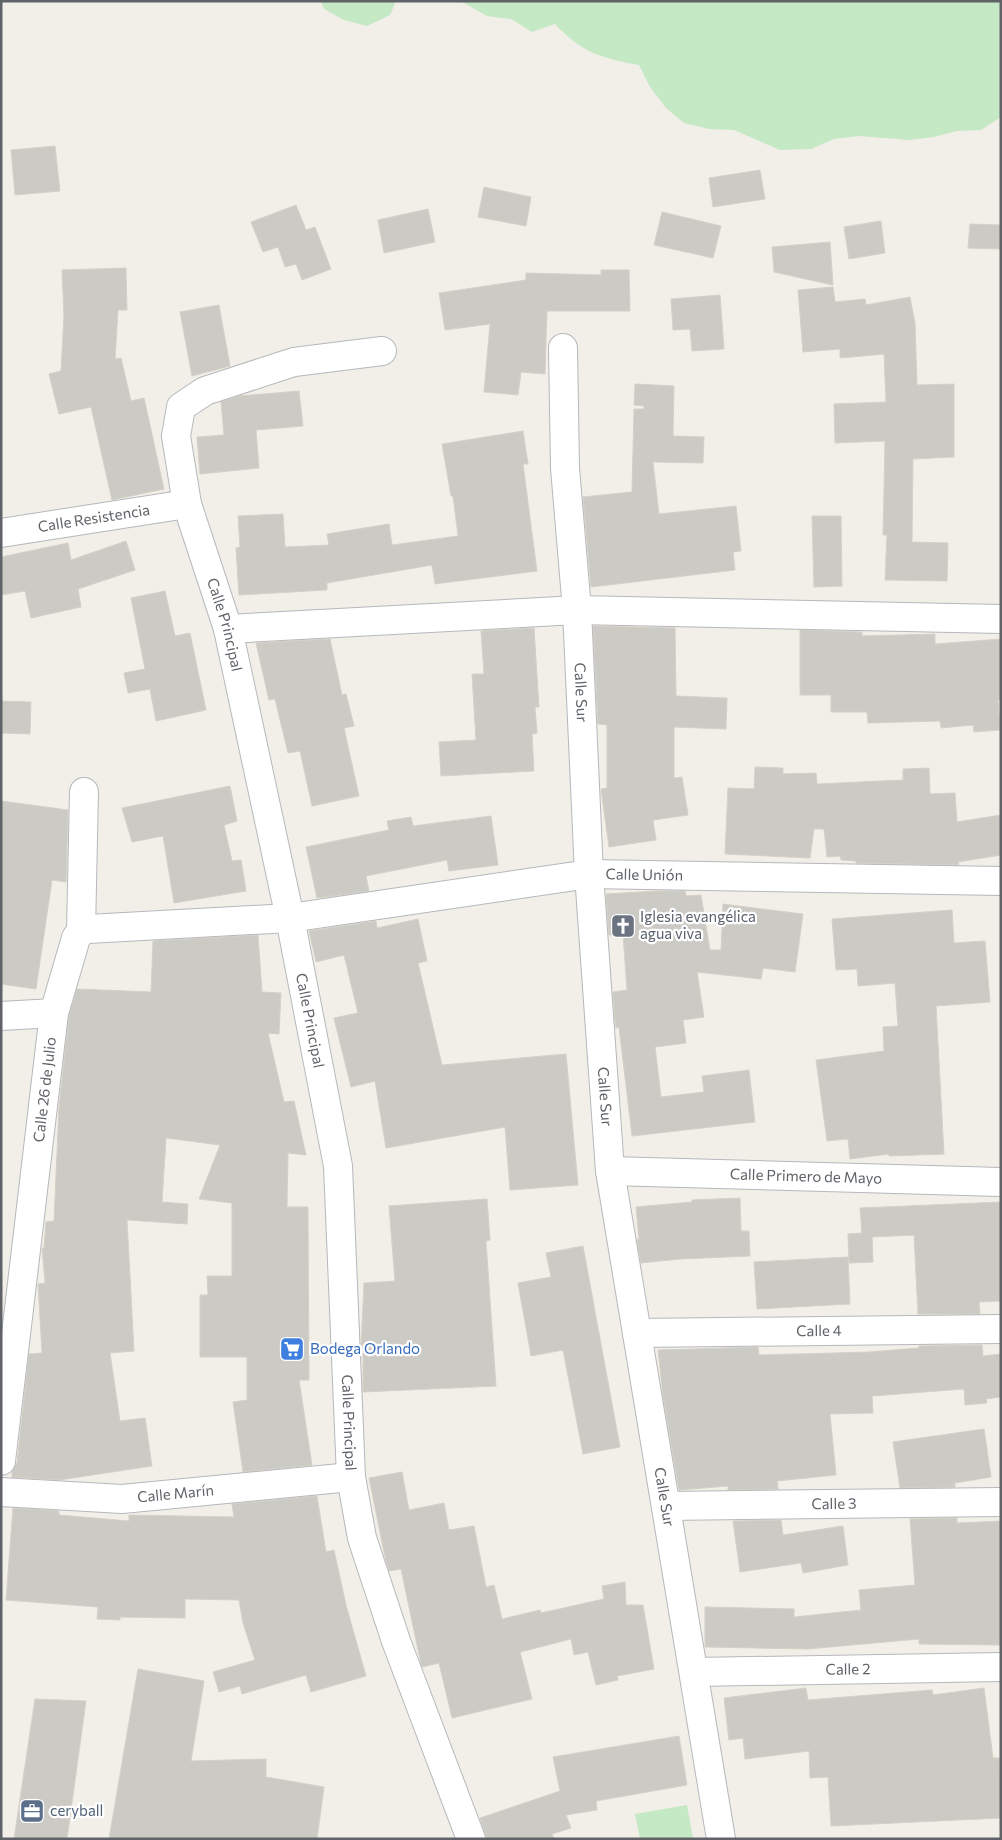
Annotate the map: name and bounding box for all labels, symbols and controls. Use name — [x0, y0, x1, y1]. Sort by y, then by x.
street label: Calle Resistencia — [36, 500, 151, 535]
street label: Calle Principal — [204, 575, 247, 673]
street label: Calle Sur — [571, 662, 592, 723]
street label: Calle Unión — [605, 864, 683, 884]
place label: Iglesia evangélica agua viva — [640, 907, 756, 942]
church icon: Iglesia evangélica agua viva — [610, 913, 636, 939]
street label: Calle Principal — [293, 971, 329, 1069]
street label: Calle 26 de Julio — [29, 1036, 59, 1143]
street label: Calle Sur — [595, 1066, 617, 1127]
street label: Calle Primero de Mayo — [730, 1164, 882, 1187]
street label: Calle 4 — [796, 1321, 842, 1339]
supermarket icon: Bodega Orlando — [279, 1336, 305, 1362]
place label: Bodega Orlando — [310, 1339, 420, 1357]
street label: Calle Principal — [339, 1374, 361, 1471]
street label: Calle Sur — [651, 1466, 679, 1528]
street label: Calle Marín — [136, 1480, 215, 1506]
street label: Calle 3 — [811, 1494, 857, 1512]
street label: Calle 2 — [825, 1659, 871, 1678]
office icon: ceryball — [19, 1798, 45, 1824]
place label: ceryball — [50, 1801, 103, 1819]

